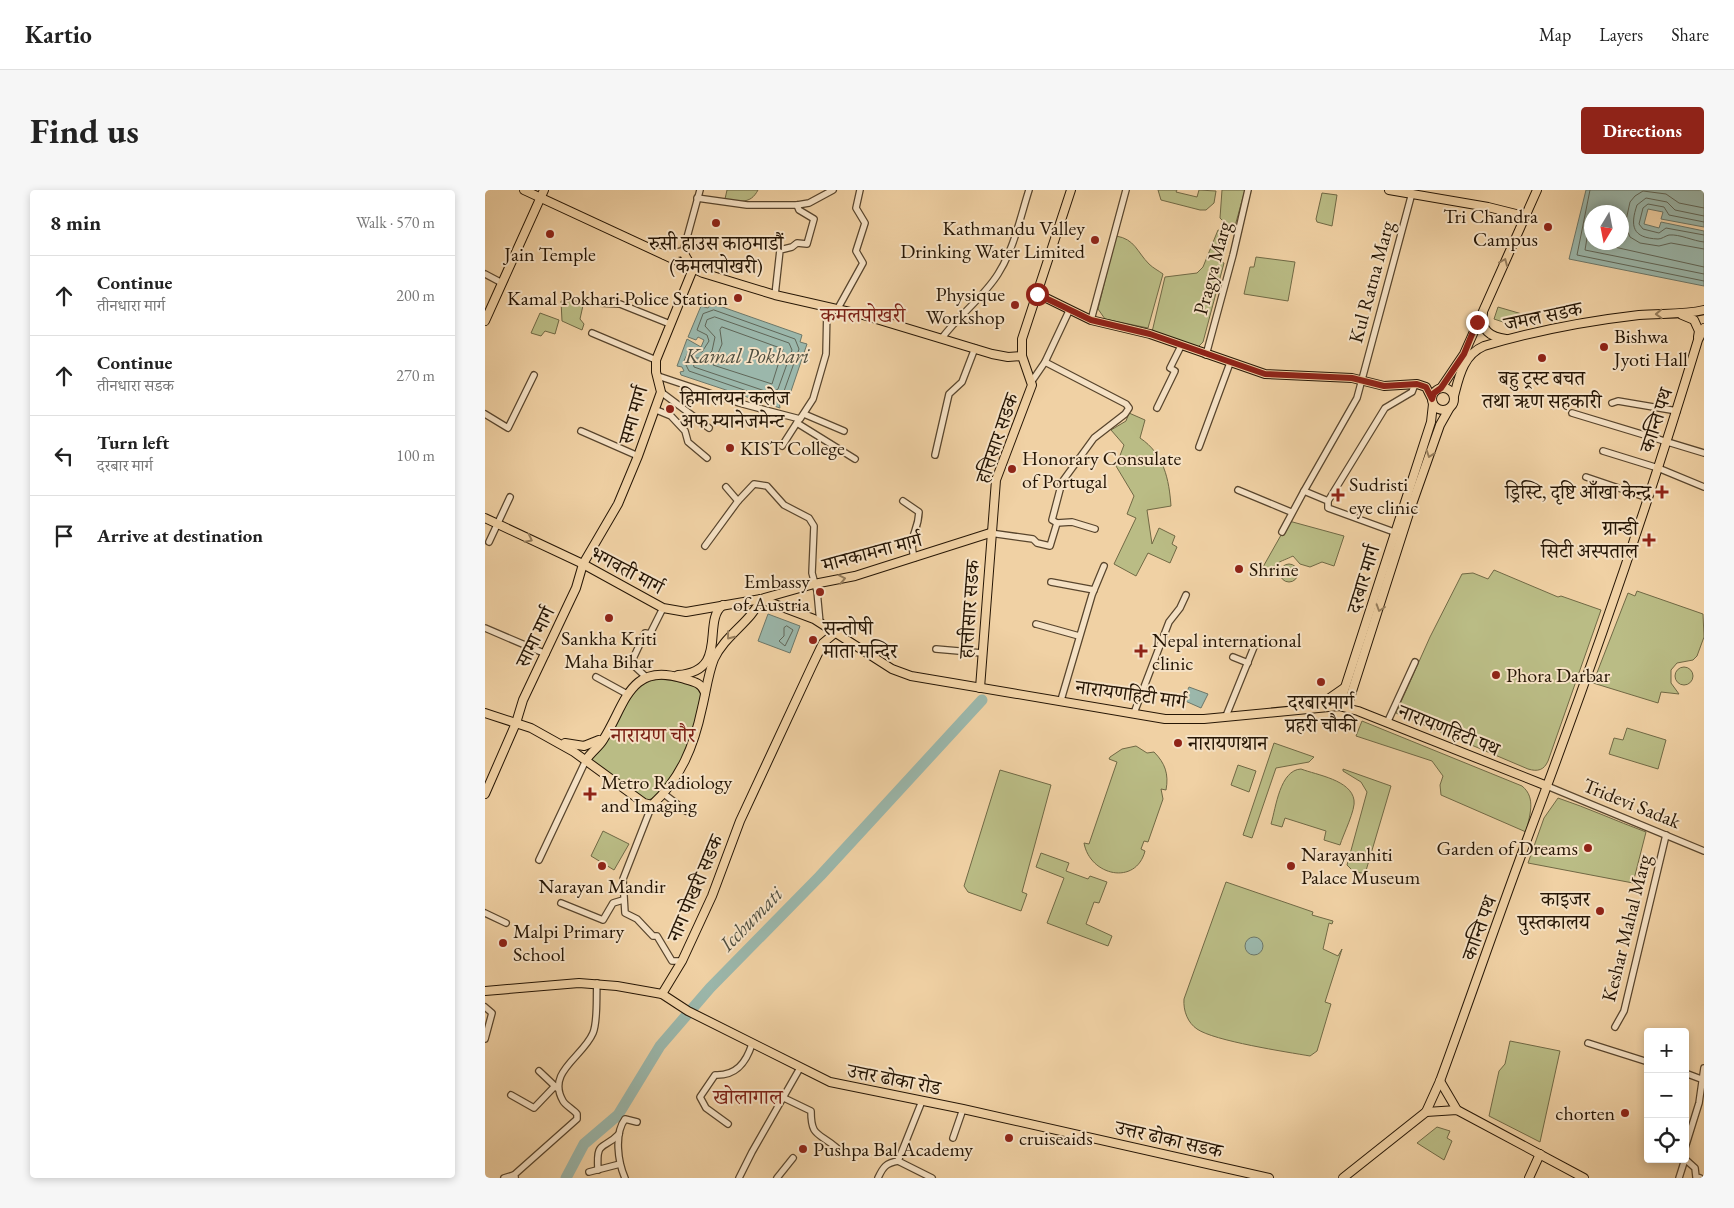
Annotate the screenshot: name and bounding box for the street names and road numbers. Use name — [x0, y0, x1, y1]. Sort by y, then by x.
street label: Pragya Marg — [1187, 218, 1237, 318]
street label: Kul Ratna Marg — [1342, 218, 1400, 346]
street label: जमल सडक — [1501, 295, 1586, 337]
street label: समा मार्ग — [612, 381, 654, 448]
street label: कान्ति पथ — [1633, 383, 1679, 457]
street label: हत्तिसार सडक — [969, 388, 1025, 487]
street label: मानकामना मार्ग — [818, 526, 926, 578]
street label: भगवती मार्ग — [586, 540, 670, 601]
street label: दरबार मार्ग — [1340, 540, 1386, 617]
street label: हात्तीसार सडक — [953, 557, 986, 660]
street label: सामा मार्ग — [509, 601, 561, 673]
street label: नारायणहिटी मार्ग — [1073, 673, 1190, 715]
street label: नारायणहिटी पथ — [1393, 697, 1505, 763]
street label: Tridevi Sadak — [1579, 772, 1685, 835]
street label: नाग पोखरी सडक — [660, 829, 730, 946]
street label: Keshar Mahal Marg — [1595, 852, 1657, 1004]
street label: कान्ति पथ — [1455, 891, 1503, 965]
street label: उत्तर ढोका रोड — [844, 1057, 945, 1101]
street label: उत्तर ढोका सडक — [1112, 1114, 1227, 1164]

